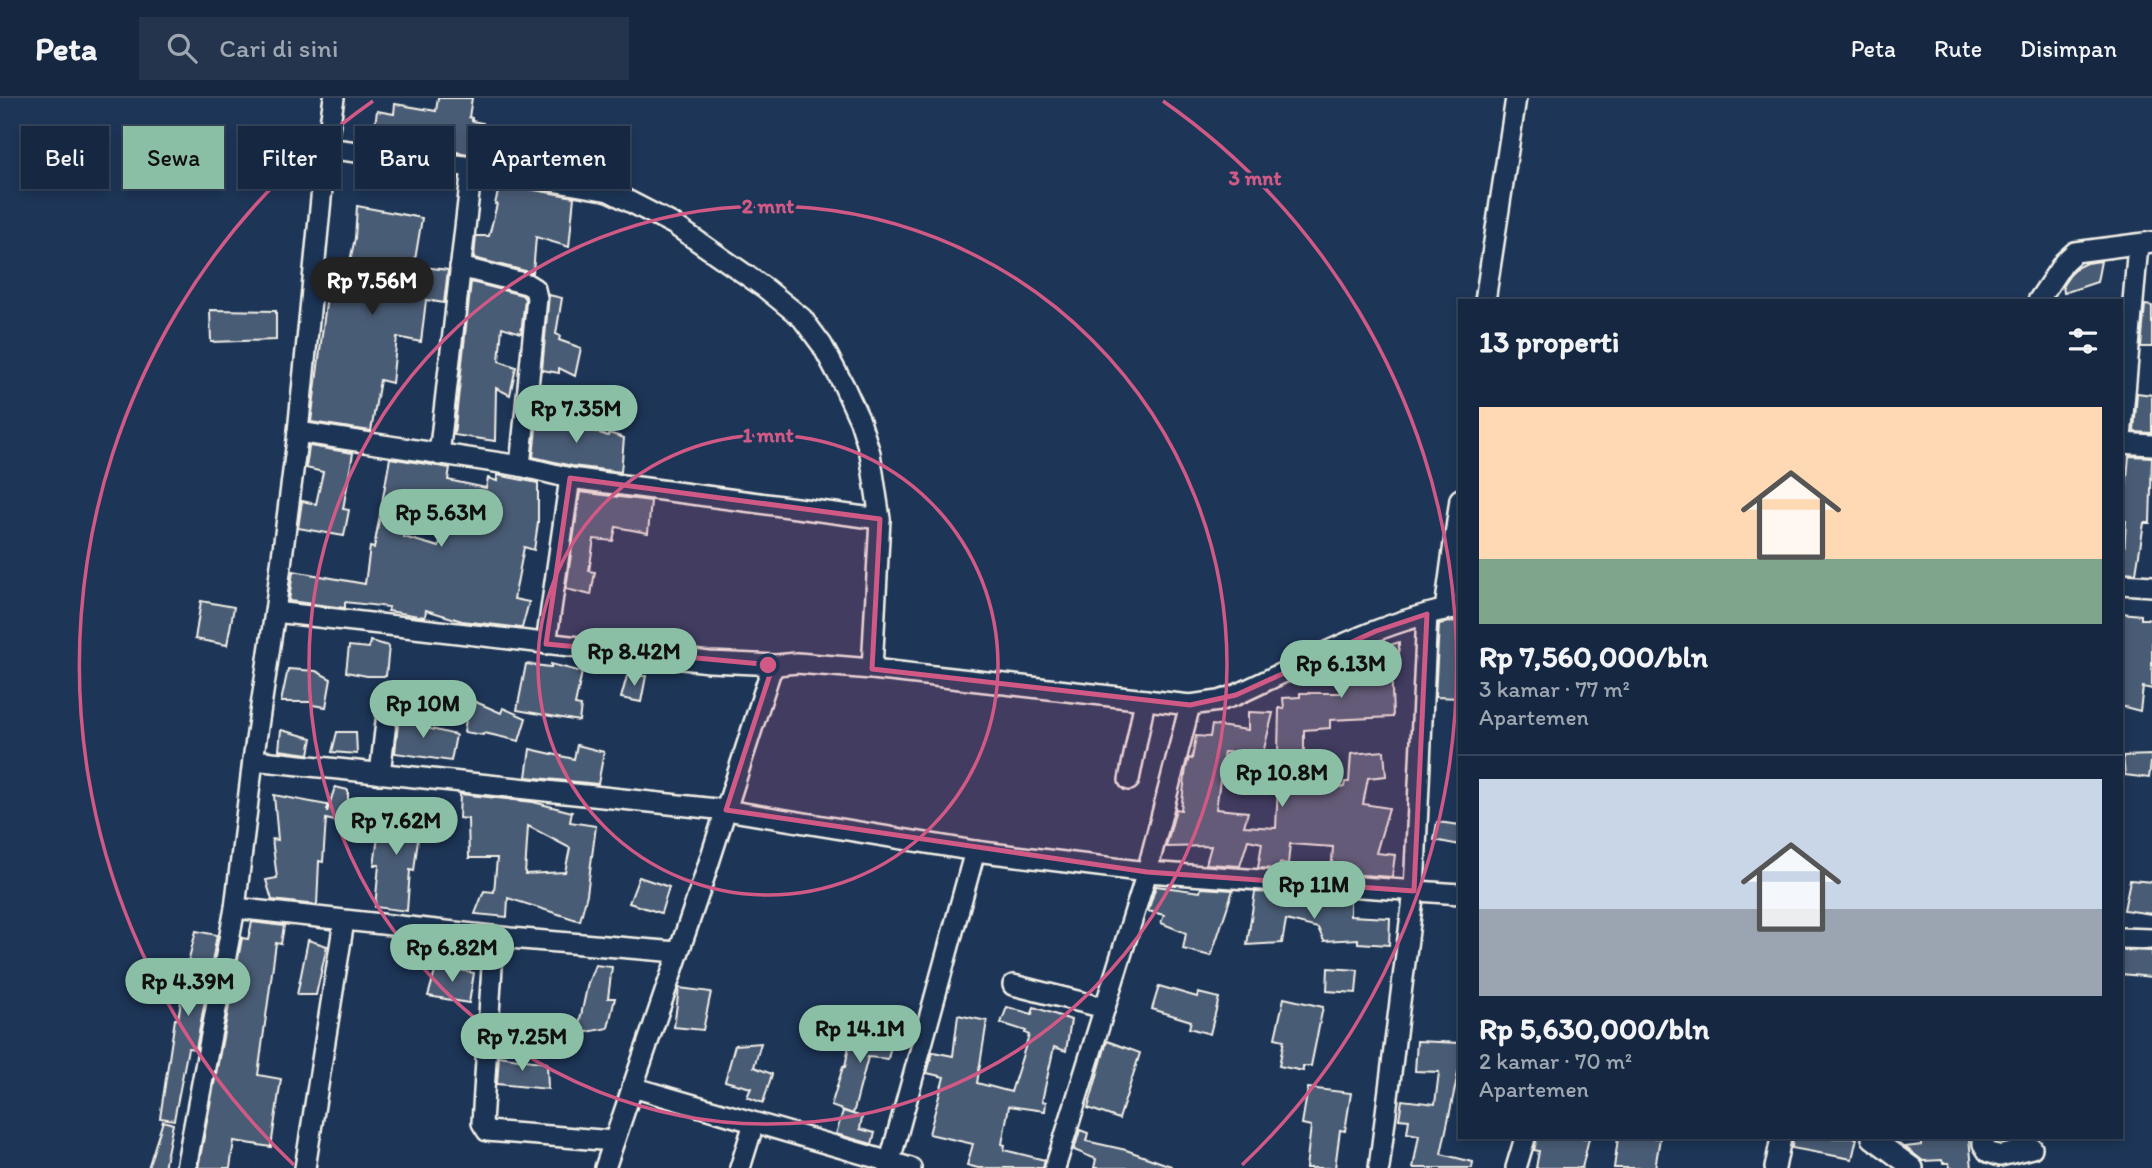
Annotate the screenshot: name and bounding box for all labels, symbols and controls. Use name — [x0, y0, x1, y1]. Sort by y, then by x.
search box — [139, 17, 629, 80]
text: Peta — [35, 29, 97, 68]
icon: search — [163, 29, 201, 67]
text: Cari di sini — [219, 32, 338, 64]
text: Peta — [1851, 34, 1896, 63]
text: Rute — [1934, 34, 1982, 63]
text: Disimpan — [2020, 34, 2117, 63]
chip: Beli — [21, 126, 109, 189]
chip: Sewa — [123, 126, 224, 189]
chip: Filter — [238, 126, 341, 189]
chip: Baru — [355, 126, 454, 189]
chip: Apartemen — [468, 126, 630, 189]
text: 3 mnt — [1229, 165, 1282, 190]
text: 2 mnt — [742, 193, 794, 218]
pin: Rp 7.56M — [300, 258, 444, 317]
text: Rp 7.56M — [327, 266, 417, 294]
icon: filters — [2064, 322, 2102, 360]
text: 13 properti — [1479, 323, 1619, 360]
pin: Rp 7.35M — [504, 386, 648, 445]
text: Rp 7.35M — [531, 394, 622, 422]
text: 1 mnt — [742, 422, 794, 447]
icon: home — [1728, 452, 1854, 578]
pin: Rp 5.63M — [369, 490, 513, 549]
text: Rp 5.63M — [395, 498, 487, 526]
pin: Rp 8.42M — [562, 628, 706, 688]
text: Rp 8.42M — [587, 637, 681, 665]
text: Rp 7,560,000/bln — [1479, 638, 1708, 675]
pin: Rp 6.13M — [1269, 640, 1413, 700]
text: Rp 6.13M — [1296, 649, 1386, 677]
centre of rings — [756, 653, 780, 677]
text: 3 kamar · 77 m² — [1479, 675, 1630, 703]
pin: Rp 10M — [366, 680, 480, 740]
text: Rp 10M — [386, 689, 460, 717]
text: Apartemen — [1479, 703, 1589, 731]
pin: Rp 10.8M — [1210, 750, 1354, 809]
text: Rp 10.8M — [1236, 758, 1328, 786]
pin: Rp 7.62M — [324, 798, 468, 857]
text: Rp 7.62M — [351, 806, 441, 834]
icon: home — [1728, 824, 1854, 950]
pin: Rp 11M — [1257, 862, 1371, 921]
text: Rp 11M — [1278, 870, 1350, 898]
pin: Rp 6.82M — [380, 924, 524, 984]
text: Rp 6.82M — [406, 933, 498, 961]
pin: Rp 4.39M — [116, 958, 260, 1018]
text: Rp 4.39M — [141, 967, 235, 995]
pin: Rp 14.1M — [788, 1006, 932, 1065]
text: Rp 5,630,000/bln — [1479, 1010, 1710, 1047]
pin: Rp 7.25M — [450, 1014, 594, 1073]
text: Rp 14.1M — [815, 1014, 905, 1042]
text: Rp 7.25M — [477, 1022, 567, 1050]
text: 2 kamar · 70 m² — [1479, 1047, 1632, 1075]
text: Apartemen — [1479, 1075, 1589, 1103]

